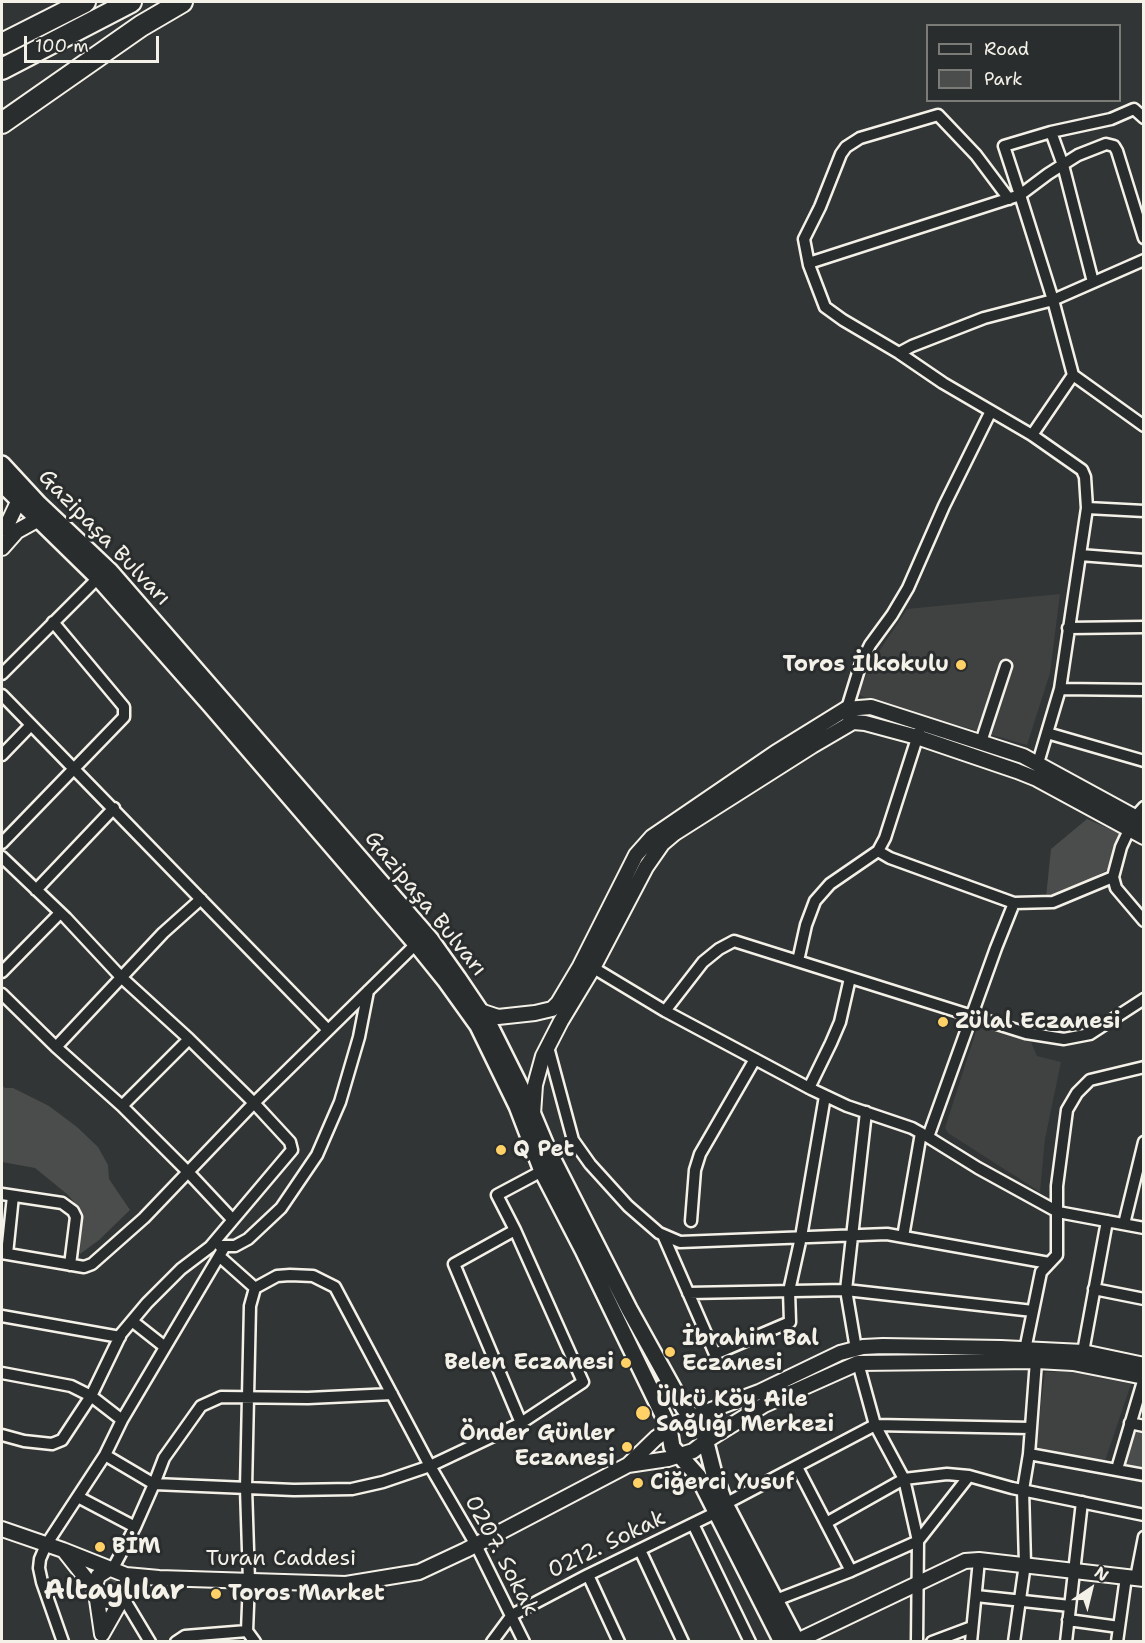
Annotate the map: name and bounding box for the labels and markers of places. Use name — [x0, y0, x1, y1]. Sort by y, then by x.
place label: Toros İlkokulu — [782, 652, 949, 678]
marker: Toros İlkokulu — [954, 658, 968, 672]
place label: Zülal Eczanesi — [955, 1009, 1121, 1035]
marker: Zülal Eczanesi — [936, 1015, 950, 1029]
place label: Q Pet — [513, 1137, 574, 1163]
marker: Q Pet — [494, 1143, 508, 1157]
place label: İbrahim Bal Eczanesi — [682, 1326, 819, 1378]
marker: İbrahim Bal Eczanesi — [663, 1345, 677, 1359]
place label: Belen Eczanesi — [444, 1350, 614, 1376]
marker: Belen Eczanesi — [619, 1356, 633, 1370]
place label: Ülkü Köy Aile Sağlığı Merkezi — [656, 1387, 834, 1438]
marker: Ülkü Köy Aile Sağlığı Merkezi — [634, 1404, 652, 1422]
place label: Önder Günler Eczanesi — [459, 1421, 615, 1472]
marker: Önder Günler Eczanesi — [620, 1440, 634, 1454]
place label: Ciğerci Yusuf — [650, 1470, 794, 1496]
marker: Ciğerci Yusuf — [631, 1476, 645, 1490]
place label: BİM — [112, 1534, 161, 1560]
marker: BİM — [93, 1540, 107, 1554]
place label: Toros Market — [228, 1581, 385, 1607]
marker: Toros Market — [209, 1587, 223, 1601]

